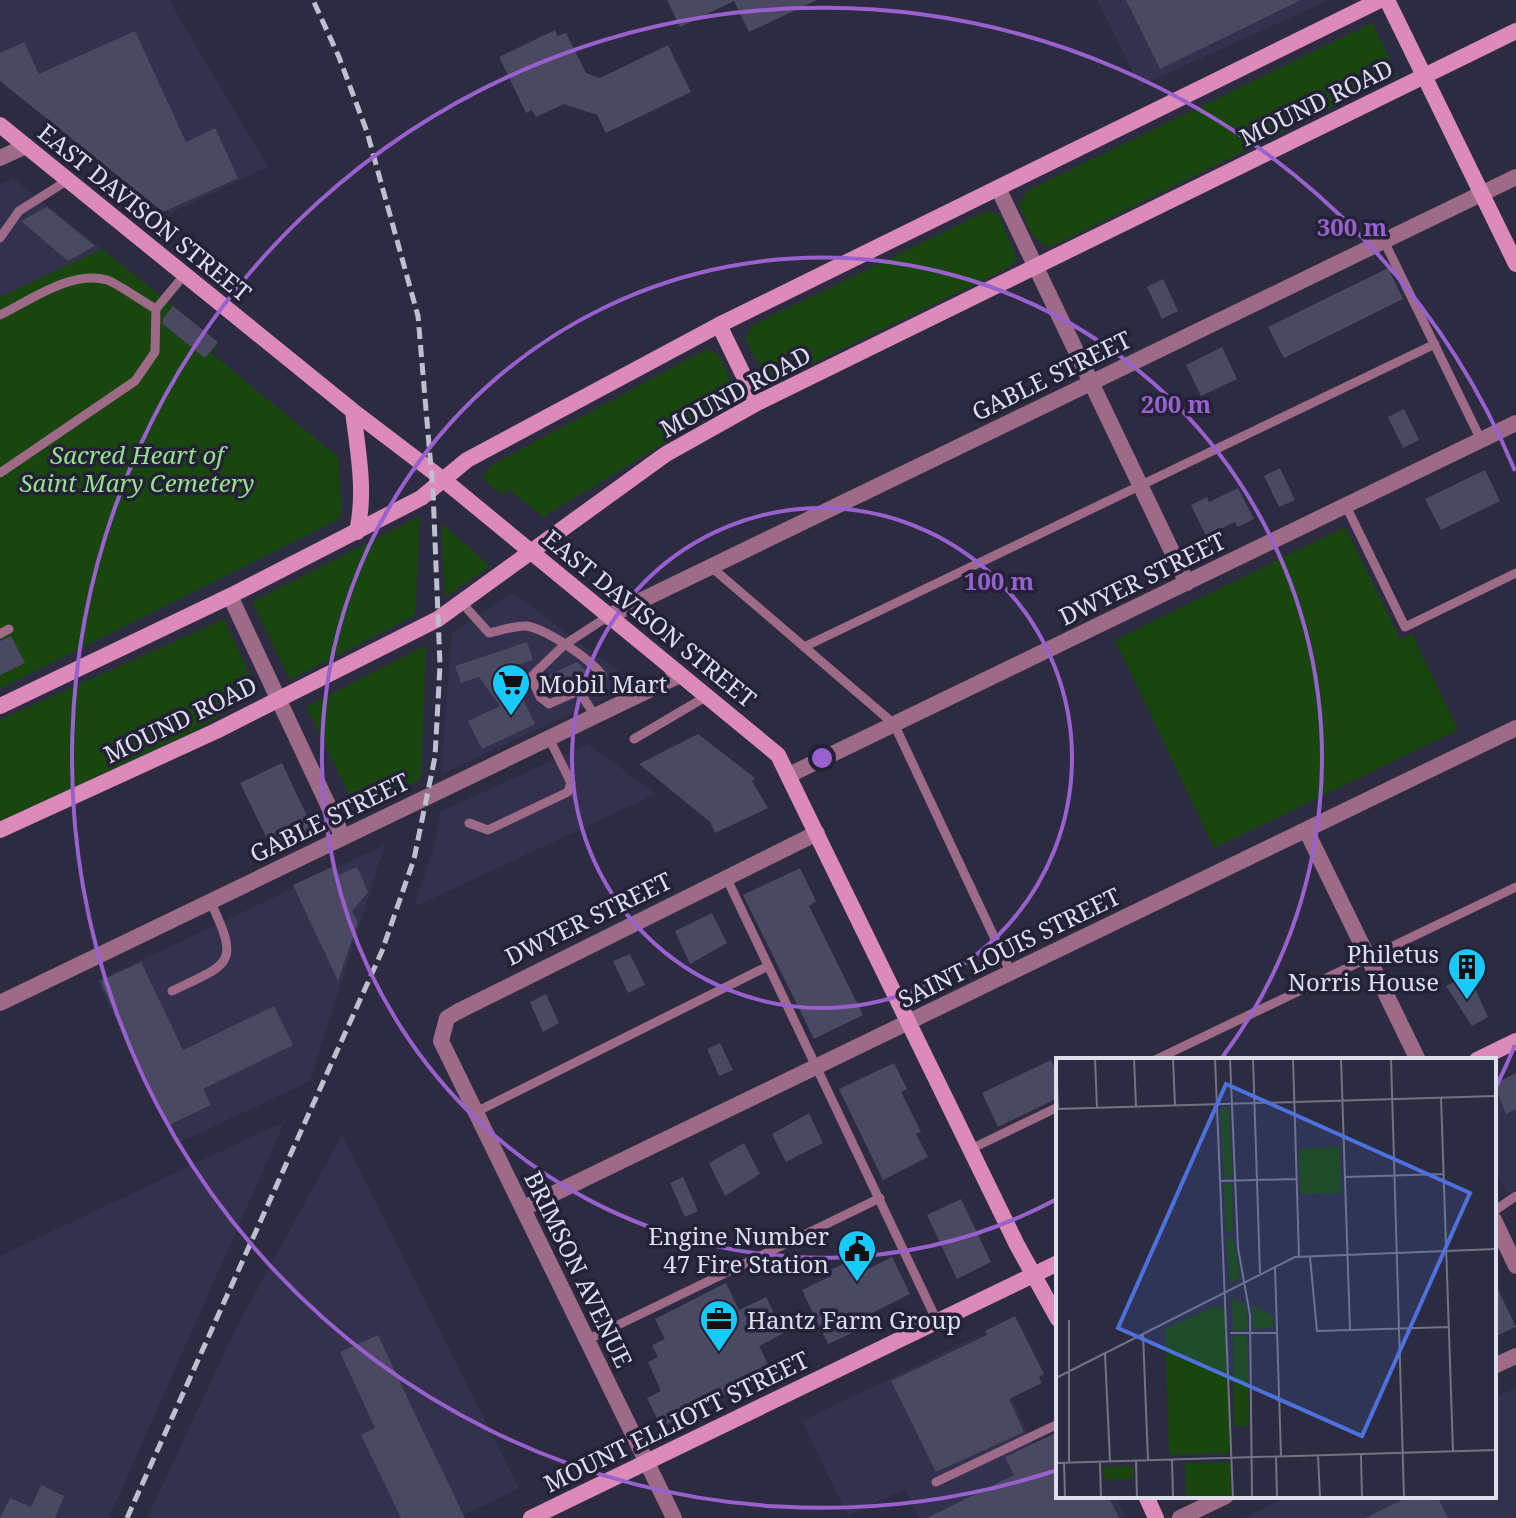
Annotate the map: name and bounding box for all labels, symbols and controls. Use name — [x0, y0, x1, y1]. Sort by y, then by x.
street label: MOUND ROAD — [1234, 51, 1398, 153]
street label: EAST DAVISON STREET — [31, 116, 259, 309]
text: 300 m — [1317, 210, 1388, 243]
street label: GABLE STREET — [966, 322, 1136, 428]
street label: MOUND ROAD — [654, 337, 816, 445]
text: 200 m — [1141, 387, 1212, 420]
park label: Sacred Heart of Saint Mary Cemetery — [19, 438, 255, 499]
street label: EAST DAVISON STREET — [536, 522, 764, 715]
street label: DWYER STREET — [1053, 523, 1231, 633]
text: 100 m — [964, 564, 1035, 597]
supermarket icon: Mobil Mart — [490, 662, 532, 717]
place label: Mobil Mart — [539, 667, 667, 700]
street label: MOUND ROAD — [98, 668, 262, 770]
centre of rings — [808, 744, 836, 772]
street label: GABLE STREET — [244, 764, 414, 870]
street label: DWYER STREET — [499, 863, 677, 973]
street label: SAINT LOUIS STREET — [892, 879, 1126, 1015]
place label: Philetus Norris House — [1288, 937, 1439, 998]
building icon: Philetus Norris House — [1446, 946, 1488, 1001]
inset map — [1056, 1058, 1496, 1498]
street label: BRIMSON AVENUE — [517, 1165, 641, 1373]
place label: Engine Number 47 Fire Station — [648, 1219, 829, 1280]
public building icon: Engine Number 47 Fire Station — [836, 1228, 878, 1283]
office icon: Hantz Farm Group — [698, 1298, 740, 1353]
place label: Hantz Farm Group — [747, 1303, 961, 1336]
street label: MOUNT ELLIOTT STREET — [538, 1342, 814, 1500]

